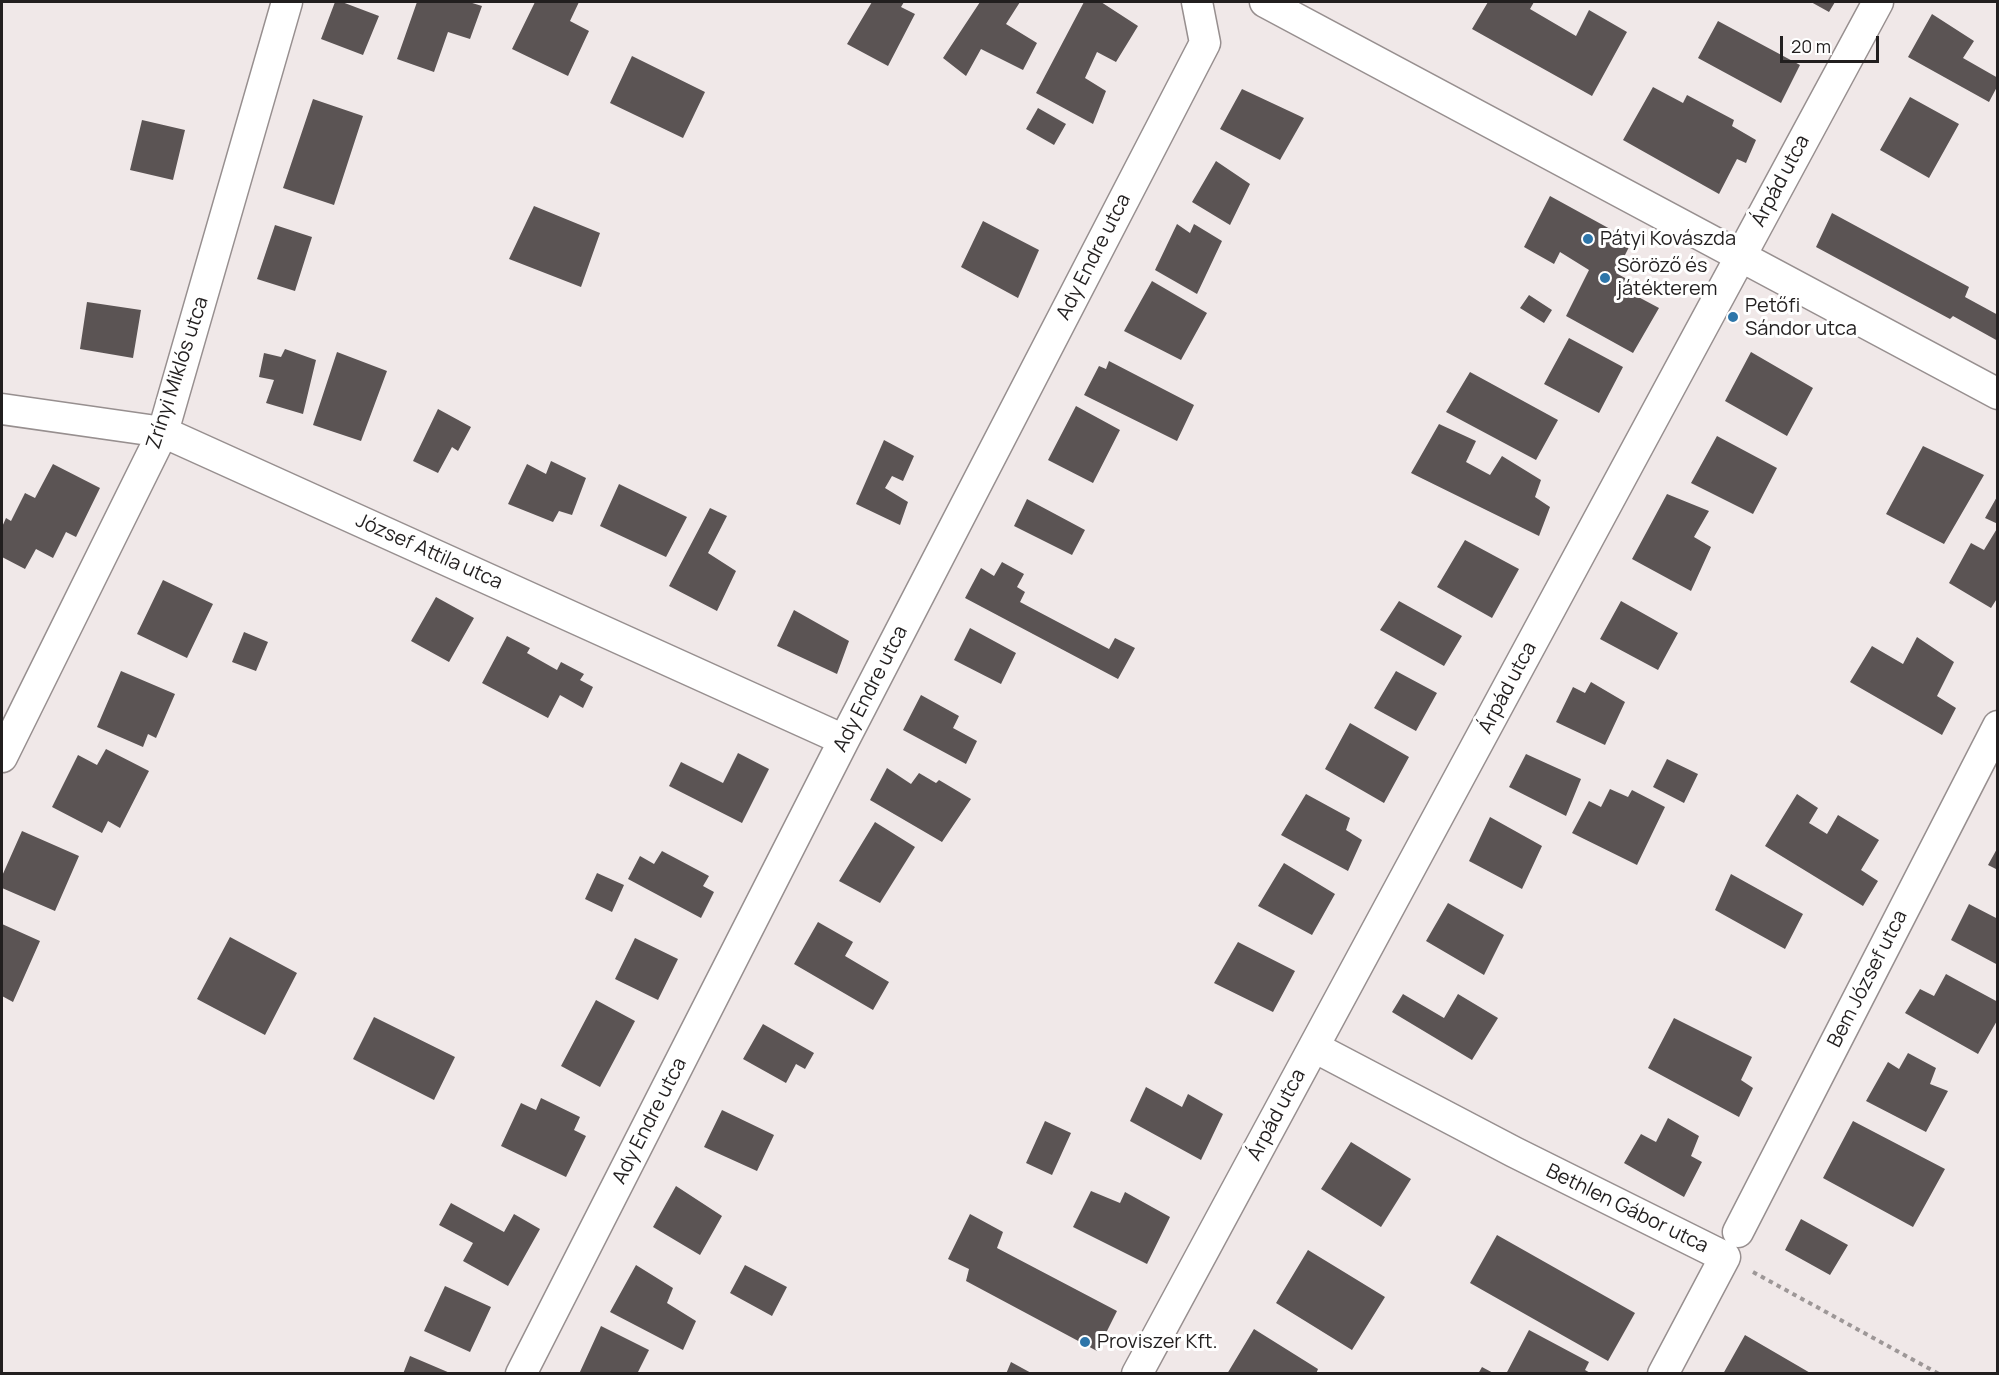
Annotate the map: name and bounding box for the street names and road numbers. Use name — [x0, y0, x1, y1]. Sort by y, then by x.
street label: Árpád utca — [1747, 131, 1815, 231]
street label: Ady Endre utca — [1052, 190, 1136, 324]
street label: Zrínyi Miklós utca — [142, 294, 214, 452]
street label: József Attila utca — [352, 509, 506, 595]
street label: Ady Endre utca — [829, 622, 913, 756]
street label: Árpád utca — [1474, 638, 1542, 738]
street label: Bem József utca — [1823, 906, 1913, 1052]
street label: Ady Endre utca — [608, 1054, 692, 1188]
street label: Árpád utca — [1243, 1065, 1311, 1165]
street label: Bethlen Gábor utca — [1542, 1159, 1712, 1259]

